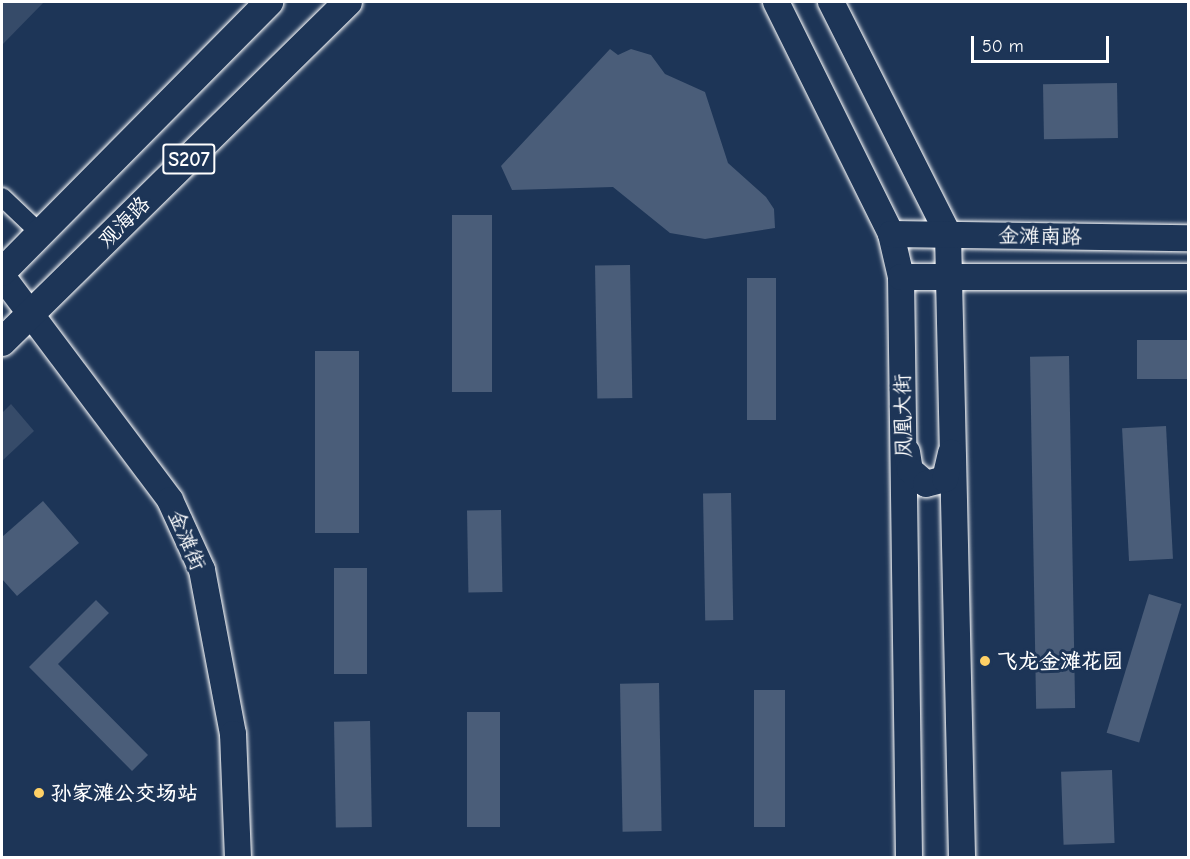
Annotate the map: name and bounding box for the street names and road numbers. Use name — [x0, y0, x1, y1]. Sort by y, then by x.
road number: S207 — [162, 142, 216, 176]
street label: 观海路 — [93, 191, 155, 253]
street label: 金滩南路 — [998, 223, 1082, 249]
street label: 凤凰大街 — [890, 374, 916, 458]
street label: 金滩街 — [163, 506, 211, 574]

